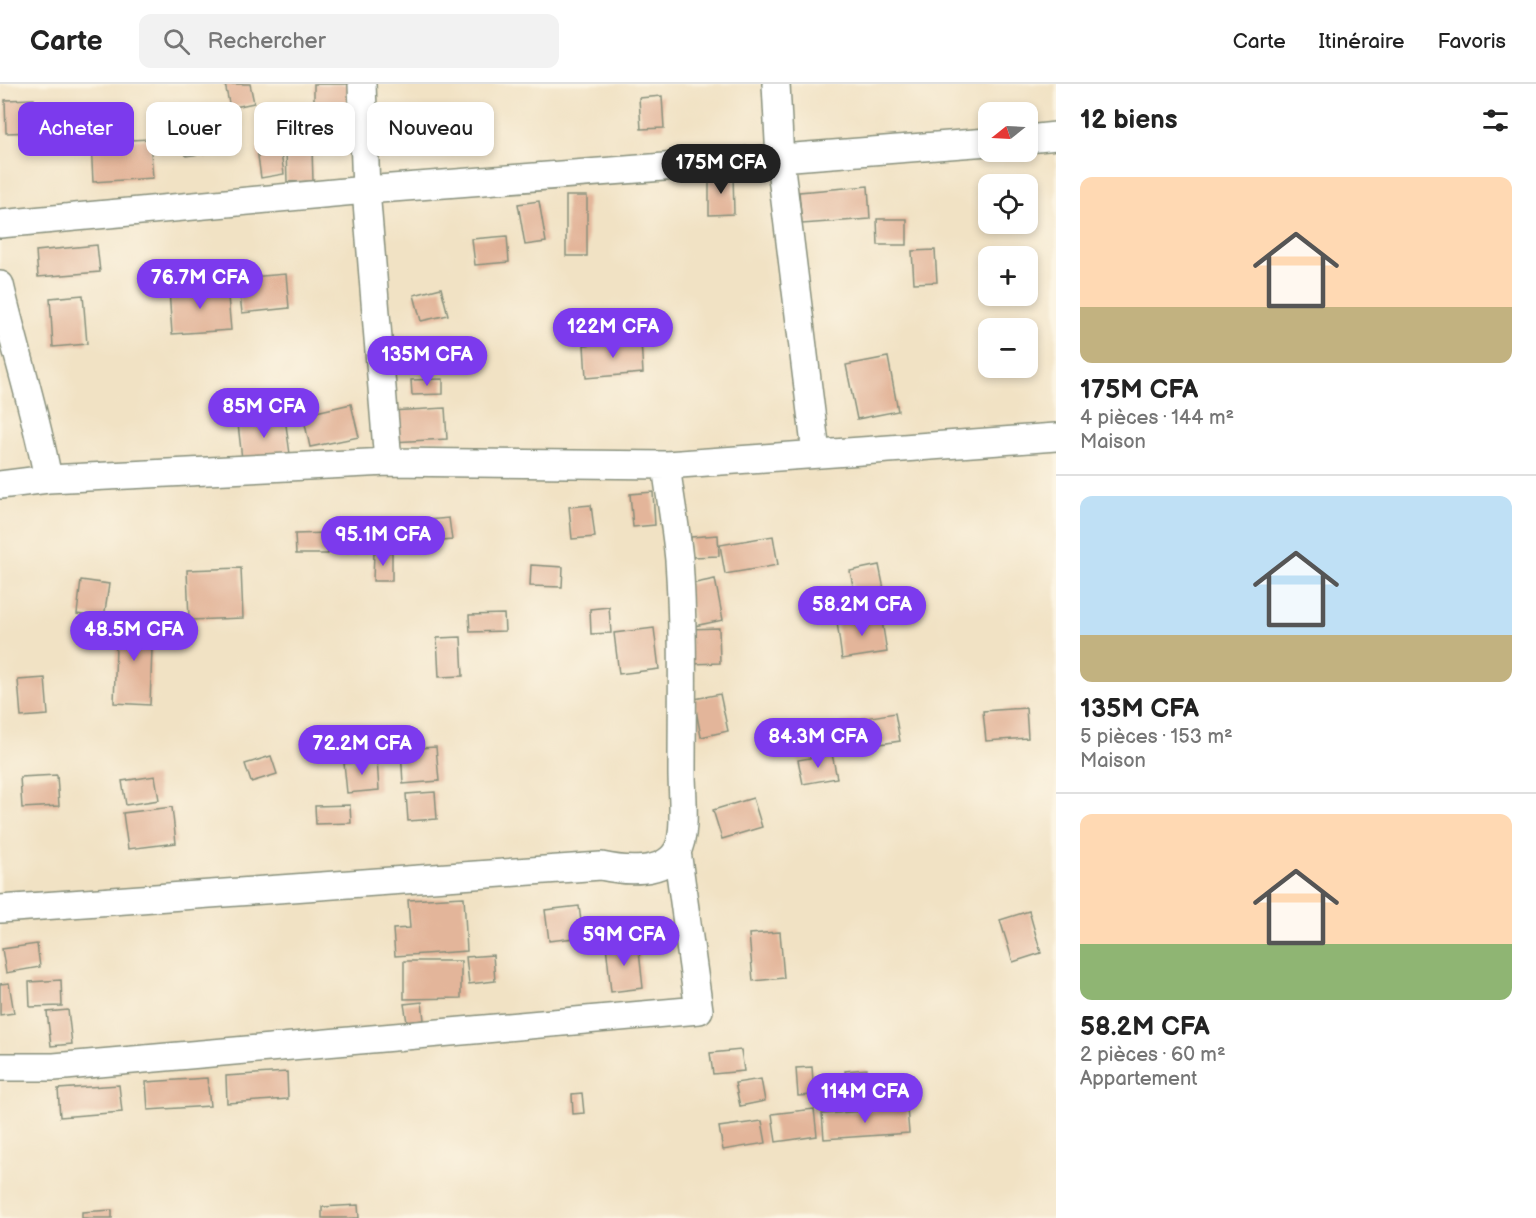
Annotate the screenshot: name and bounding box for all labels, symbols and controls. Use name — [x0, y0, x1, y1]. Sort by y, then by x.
search box — [139, 14, 559, 68]
text: Carte — [30, 25, 103, 58]
icon: search — [160, 25, 193, 58]
text: Rechercher — [208, 28, 326, 55]
text: Carte — [1233, 29, 1286, 54]
text: Itinéraire — [1319, 29, 1405, 54]
text: Favoris — [1438, 29, 1506, 54]
chip: Acheter — [18, 102, 134, 156]
chip: Louer — [146, 102, 242, 156]
chip: Filtres — [254, 102, 355, 156]
chip: Nouveau — [367, 102, 494, 156]
north arrow — [978, 102, 1038, 162]
map controls — [978, 102, 1038, 378]
icon: filters — [1479, 104, 1512, 137]
text: 12 biens — [1080, 105, 1177, 136]
pin: 175M CFA — [659, 144, 783, 195]
text: 175M CFA — [676, 151, 766, 175]
button: locate — [978, 174, 1038, 234]
icon: home — [1242, 216, 1350, 324]
button: + — [978, 246, 1038, 306]
pin: 76.7M CFA — [131, 259, 269, 310]
text: 76.7M CFA — [151, 266, 249, 290]
pin: 122M CFA — [551, 308, 675, 359]
text: 122M CFA — [567, 315, 659, 339]
button: − — [978, 318, 1038, 378]
pin: 135M CFA — [365, 336, 489, 387]
text: 135M CFA — [381, 343, 473, 367]
text: 175M CFA — [1080, 375, 1198, 406]
pin: 85M CFA — [209, 388, 319, 439]
text: 85M CFA — [222, 395, 306, 419]
text: 4 pièces · 144 m² — [1080, 406, 1234, 430]
text: Maison — [1080, 430, 1146, 454]
pin: 95.1M CFA — [314, 516, 452, 567]
text: 95.1M CFA — [335, 523, 431, 547]
icon: home — [1242, 535, 1350, 643]
pin: 58.2M CFA — [793, 586, 931, 637]
text: 58.2M CFA — [812, 593, 912, 617]
pin: 48.5M CFA — [65, 611, 203, 662]
text: 48.5M CFA — [84, 618, 184, 642]
text: 135M CFA — [1080, 694, 1199, 725]
pin: 84.3M CFA — [749, 718, 887, 769]
pin: 72.2M CFA — [293, 725, 431, 776]
text: 84.3M CFA — [768, 725, 868, 749]
text: 5 pièces · 153 m² — [1080, 725, 1233, 749]
text: 72.2M CFA — [312, 732, 412, 756]
text: Maison — [1080, 749, 1146, 773]
icon: home — [1242, 853, 1350, 961]
pin: 59M CFA — [569, 916, 679, 967]
text: 59M CFA — [582, 923, 666, 947]
text: 58.2M CFA — [1080, 1012, 1210, 1043]
text: 2 pièces · 60 m² — [1080, 1043, 1226, 1067]
text: Appartement — [1080, 1067, 1197, 1091]
pin: 114M CFA — [803, 1073, 927, 1124]
text: 114M CFA — [821, 1080, 909, 1104]

